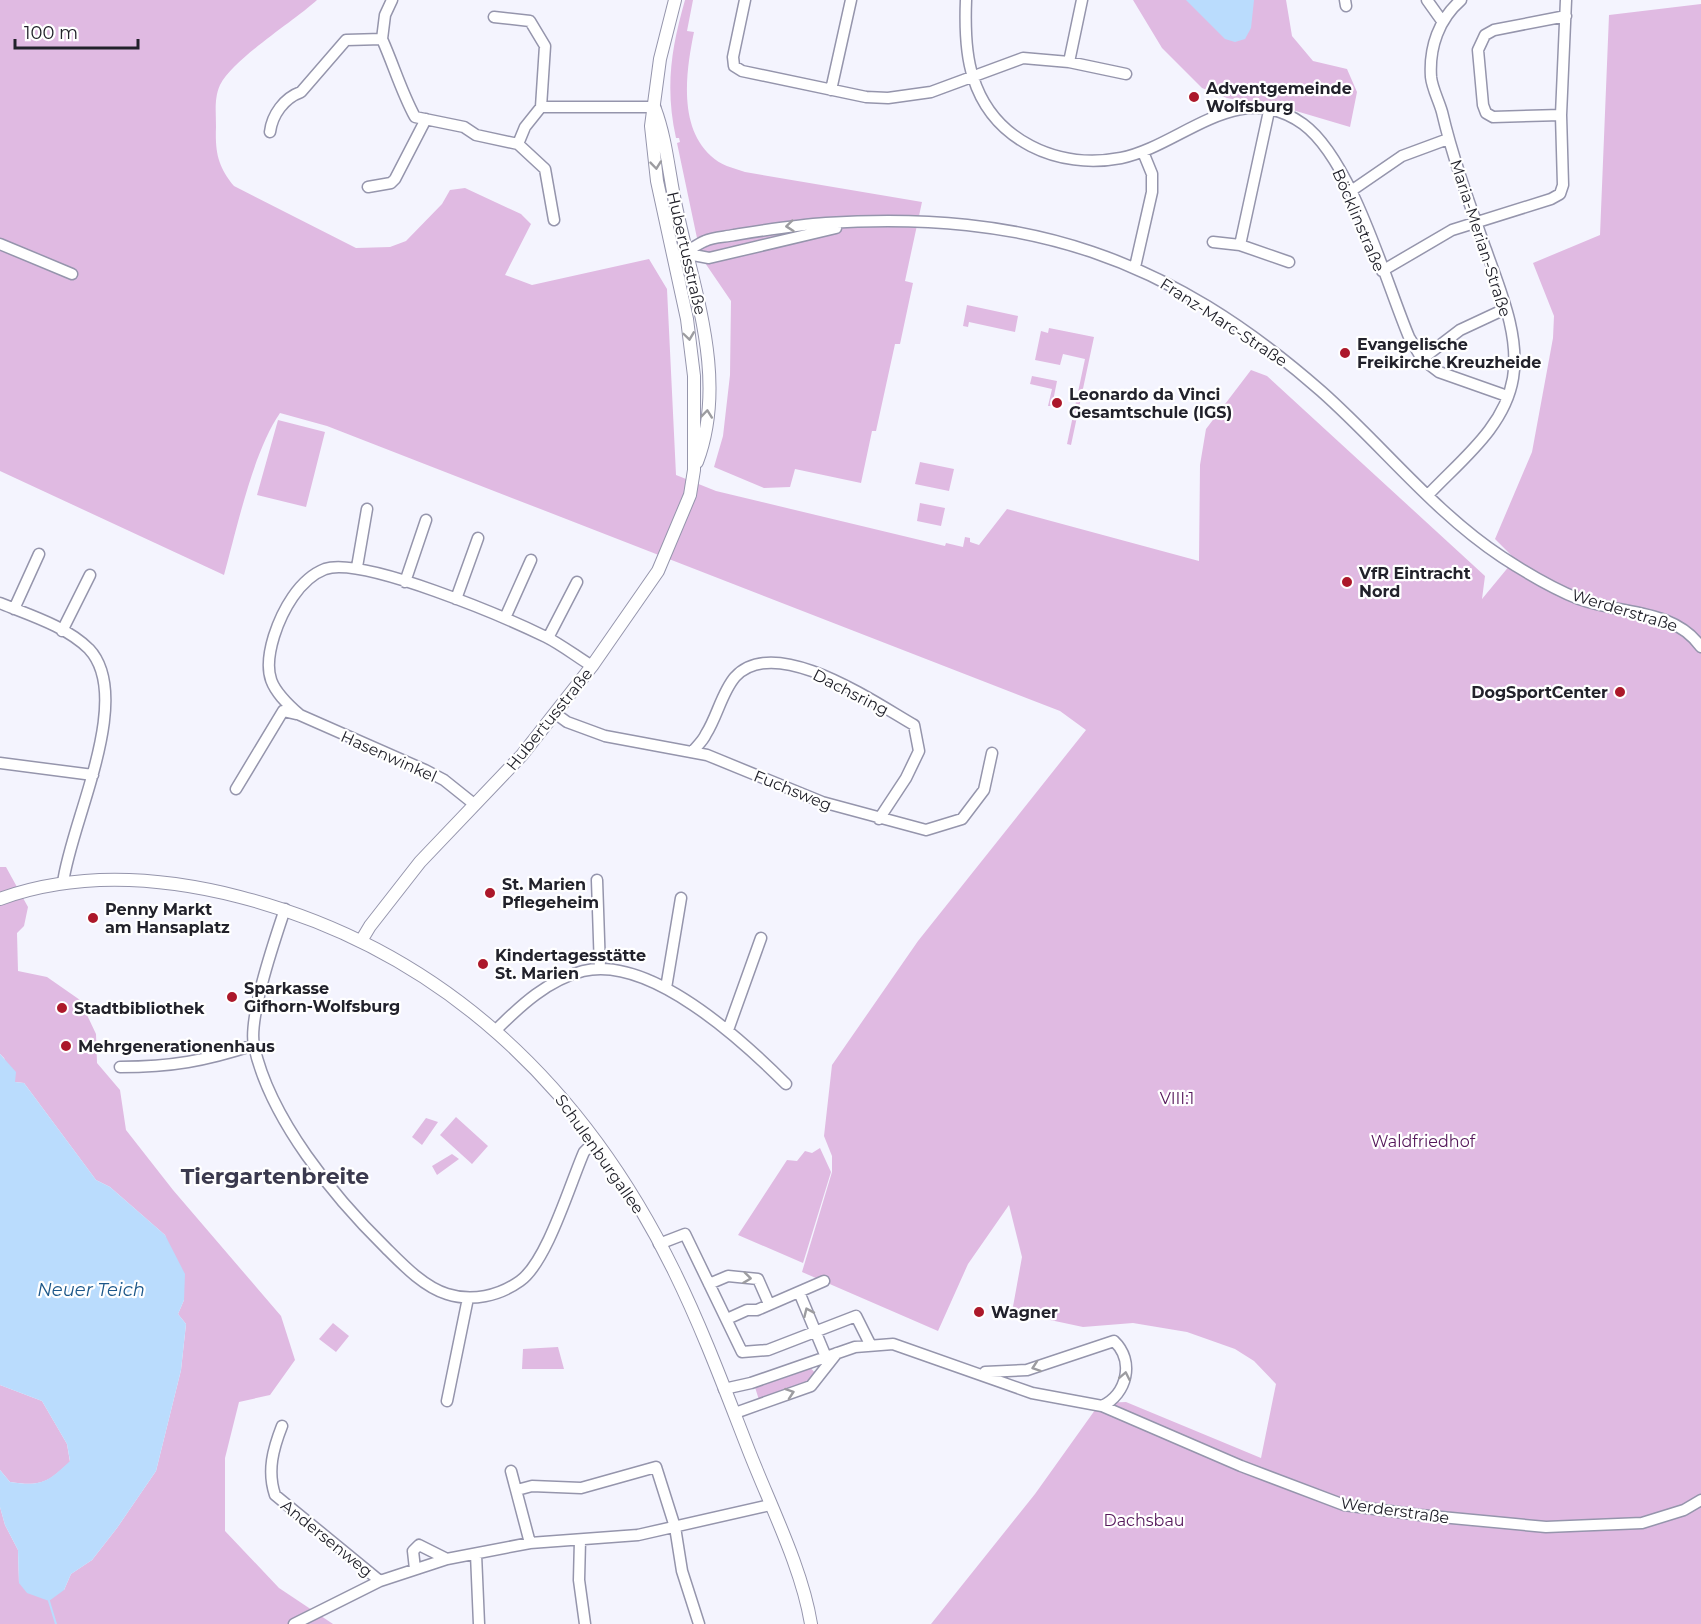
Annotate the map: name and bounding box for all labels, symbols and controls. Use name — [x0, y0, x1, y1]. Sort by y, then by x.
scale bar — [15, 12, 138, 50]
text: 100 m — [24, 22, 78, 44]
place label: Adventgemeinde Wolfsburg — [1205, 79, 1352, 116]
marker: Adventgemeinde Wolfsburg — [1187, 90, 1201, 104]
street label: Maria-Merian-Straße — [1446, 157, 1515, 319]
one-way arrow — [649, 161, 661, 170]
street label: Böcklinstraße — [1328, 166, 1389, 274]
street label: Hubertusstraße — [663, 190, 710, 317]
one-way arrow — [785, 219, 794, 232]
street label: Franz-Marc-Straße — [1157, 274, 1291, 371]
one-way arrow — [682, 331, 694, 340]
place label: Evangelische Freikirche Kreuzheide — [1357, 335, 1541, 372]
marker: Evangelische Freikirche Kreuzheide — [1338, 346, 1352, 360]
place label: Leonardo da Vinci Gesamtschule (IGS) — [1069, 385, 1232, 422]
marker: Leonardo da Vinci Gesamtschule (IGS) — [1050, 396, 1064, 410]
one-way arrow — [700, 409, 713, 418]
place label: VfR Eintracht Nord — [1358, 564, 1471, 601]
marker: VfR Eintracht Nord — [1340, 575, 1354, 589]
street label: Werderstraße — [1570, 585, 1680, 636]
street label: Hubertusstraße — [502, 664, 596, 774]
street label: Dachsring — [810, 665, 892, 720]
place label: DogSportCenter — [1471, 683, 1608, 702]
marker: DogSportCenter — [1613, 685, 1627, 699]
street label: Hasenwinkel — [338, 727, 440, 786]
street label: Fuchsweg — [751, 766, 835, 815]
place label: St. Marien Pflegeheim — [502, 875, 599, 912]
marker: St. Marien Pflegeheim — [483, 886, 497, 900]
place label: Penny Markt am Hansaplatz — [105, 900, 230, 937]
marker: Penny Markt am Hansaplatz — [86, 911, 100, 925]
place label: Kindertagesstätte St. Marien — [495, 946, 646, 983]
marker: Kindertagesstätte St. Marien — [476, 957, 490, 971]
place label: Sparkasse Gifhorn-Wolfsburg — [244, 979, 400, 1016]
marker: Sparkasse Gifhorn-Wolfsburg — [225, 990, 239, 1004]
place label: Stadtbibliothek — [74, 999, 205, 1018]
marker: Stadtbibliothek — [55, 1001, 69, 1015]
place label: Mehrgenerationenhaus — [78, 1037, 275, 1056]
marker: Mehrgenerationenhaus — [59, 1039, 73, 1053]
park label: VIII:1 — [1160, 1089, 1194, 1108]
street label: Schulenburgallee — [551, 1091, 648, 1218]
park label: Waldfriedhof — [1371, 1132, 1476, 1151]
district label: Tiergartenbreite — [181, 1163, 369, 1190]
one-way arrow — [742, 1271, 751, 1283]
water label: Neuer Teich — [37, 1279, 145, 1301]
place label: Wagner — [991, 1303, 1058, 1322]
marker: Wagner — [972, 1305, 986, 1319]
one-way arrow — [803, 1308, 815, 1319]
one-way arrow — [1031, 1360, 1042, 1372]
one-way arrow — [1118, 1372, 1131, 1382]
one-way arrow — [784, 1387, 795, 1400]
street label: Werderstraße — [1339, 1493, 1450, 1528]
street label: Andersenweg — [277, 1496, 376, 1581]
park label: Dachsbau — [1103, 1511, 1185, 1530]

